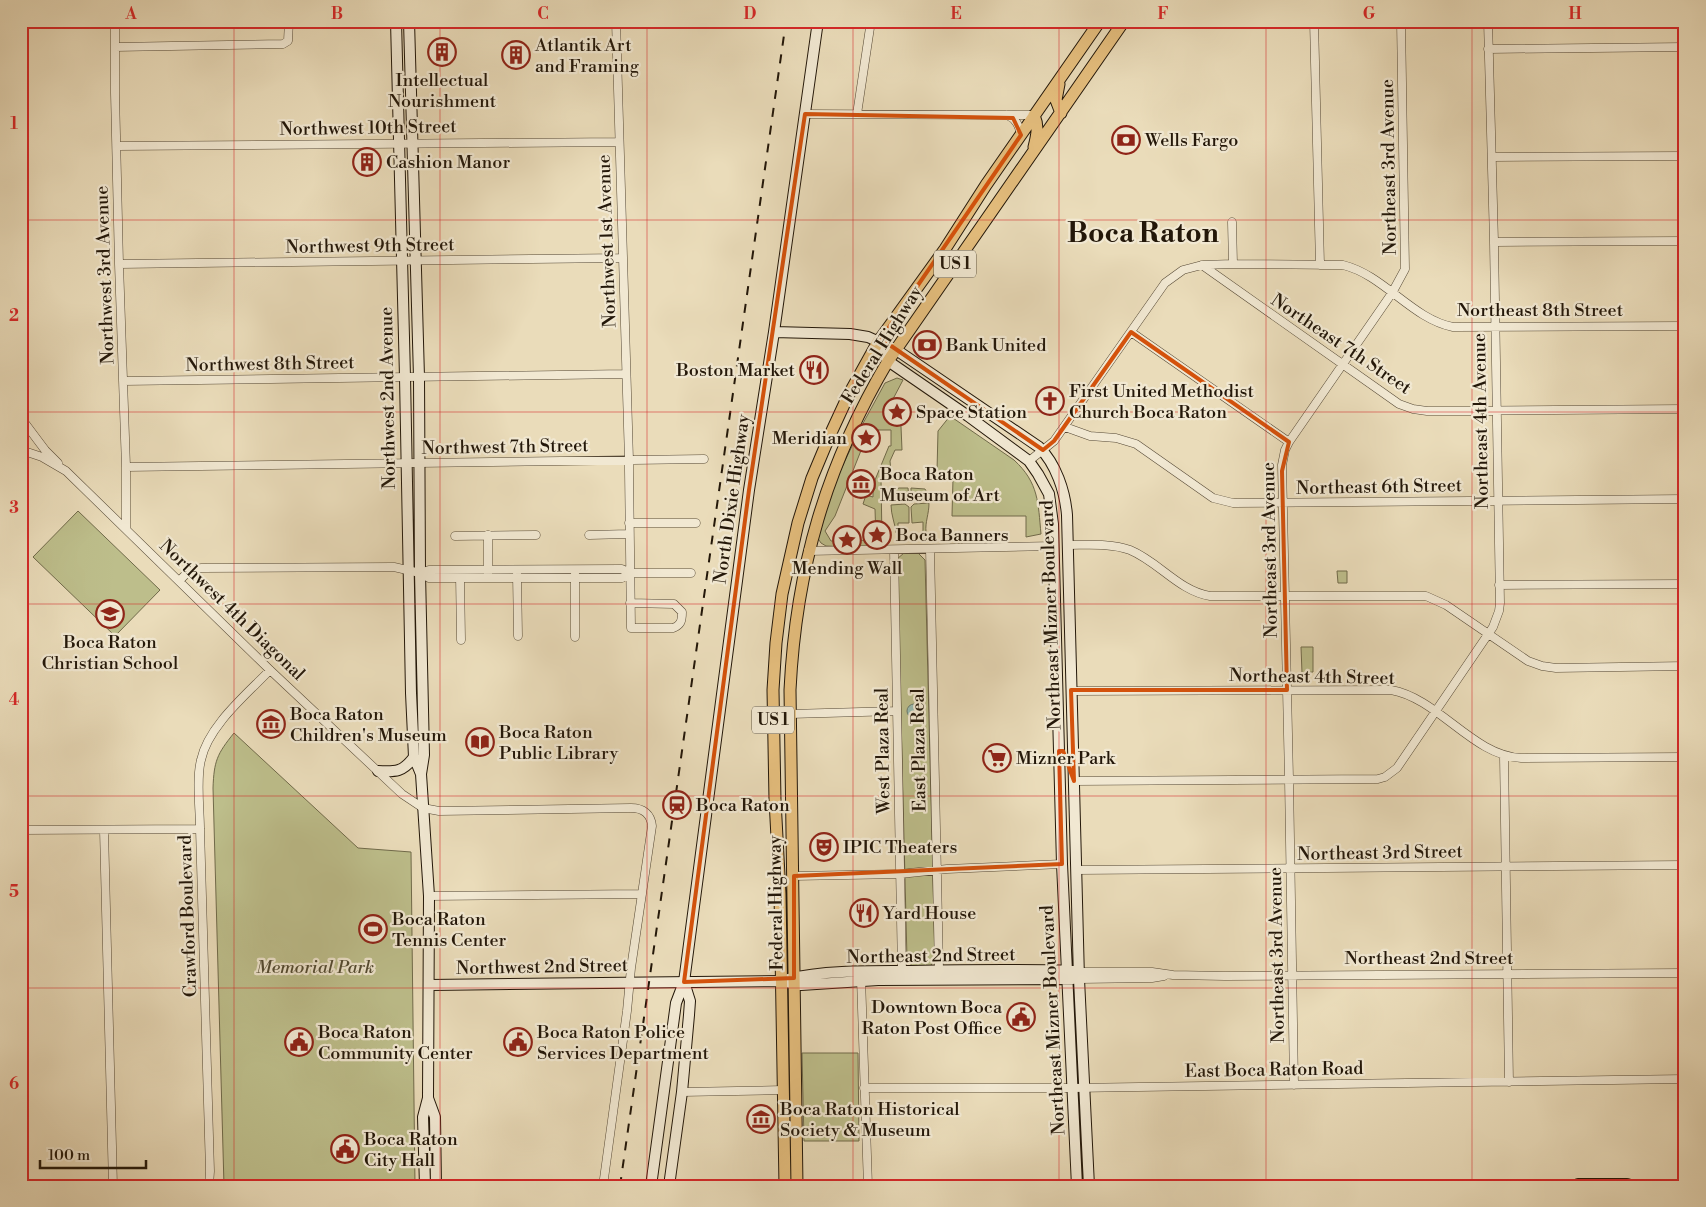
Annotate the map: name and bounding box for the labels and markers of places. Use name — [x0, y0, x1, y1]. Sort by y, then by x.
place label: Atlantik Art and Framing — [534, 34, 640, 78]
building icon: Intellectual Nourishment — [427, 37, 457, 67]
building icon: Atlantik Art and Framing — [501, 40, 531, 70]
place label: Intellectual Nourishment — [388, 69, 497, 113]
bank icon: Wells Fargo — [1111, 125, 1141, 155]
place label: Wells Fargo — [1144, 129, 1238, 152]
building icon: Cashion Manor — [352, 147, 382, 177]
place label: Cashion Manor — [386, 151, 510, 174]
bank icon: Bank United — [912, 330, 942, 360]
place label: Bank United — [945, 334, 1047, 357]
restaurant icon: Boston Market — [799, 355, 829, 385]
place label: Boston Market — [675, 359, 796, 382]
place label: First United Methodist Church Boca Raton — [1069, 380, 1255, 424]
church icon: First United Methodist Church Boca Raton — [1035, 386, 1065, 416]
place icon: Space Station — [882, 397, 912, 427]
place label: Space Station — [916, 401, 1027, 424]
place icon: Meridian — [851, 423, 881, 453]
place label: Meridian — [772, 427, 847, 450]
place label: Boca Raton Museum of Art — [879, 463, 1001, 507]
museum icon: Boca Raton Museum of Art — [846, 469, 876, 499]
place icon: Boca Banners — [862, 520, 892, 550]
place label: Boca Banners — [895, 524, 1009, 547]
place icon: Mending Wall — [832, 525, 862, 555]
place label: Mending Wall — [792, 557, 903, 580]
school or university icon: Boca Raton Christian School — [95, 599, 125, 629]
place label: Boca Raton Christian School — [42, 631, 179, 675]
place label: Boca Raton Children's Museum — [289, 703, 447, 747]
museum icon: Boca Raton Children's Museum — [256, 709, 286, 739]
place label: Boca Raton Public Library — [498, 721, 618, 765]
library icon: Boca Raton Public Library — [465, 727, 495, 757]
supermarket icon: Mizner Park — [982, 743, 1012, 773]
place label: Mizner Park — [1016, 747, 1117, 770]
station icon: Boca Raton — [662, 790, 692, 820]
place label: Boca Raton — [695, 794, 790, 817]
theatre icon: IPIC Theaters — [809, 832, 839, 862]
place label: IPIC Theaters — [843, 836, 957, 859]
restaurant icon: Yard House — [849, 898, 879, 928]
place label: Yard House — [882, 902, 976, 925]
place label: Boca Raton Tennis Center — [391, 908, 507, 952]
sports icon: Boca Raton Tennis Center — [358, 914, 388, 944]
place label: Downtown Boca Raton Post Office — [862, 996, 1003, 1040]
public building icon: Downtown Boca Raton Post Office — [1006, 1002, 1036, 1032]
place label: Boca Raton Community Center — [317, 1021, 473, 1065]
place label: Boca Raton Police Services Department — [536, 1021, 709, 1065]
public building icon: Boca Raton Community Center — [284, 1027, 314, 1057]
public building icon: Boca Raton Police Services Department — [503, 1027, 533, 1057]
place label: Boca Raton Historical Society & Museum — [779, 1098, 960, 1142]
museum icon: Boca Raton Historical Society & Museum — [746, 1104, 776, 1134]
place label: Boca Raton City Hall — [363, 1128, 458, 1172]
public building icon: Boca Raton City Hall — [330, 1134, 360, 1164]

